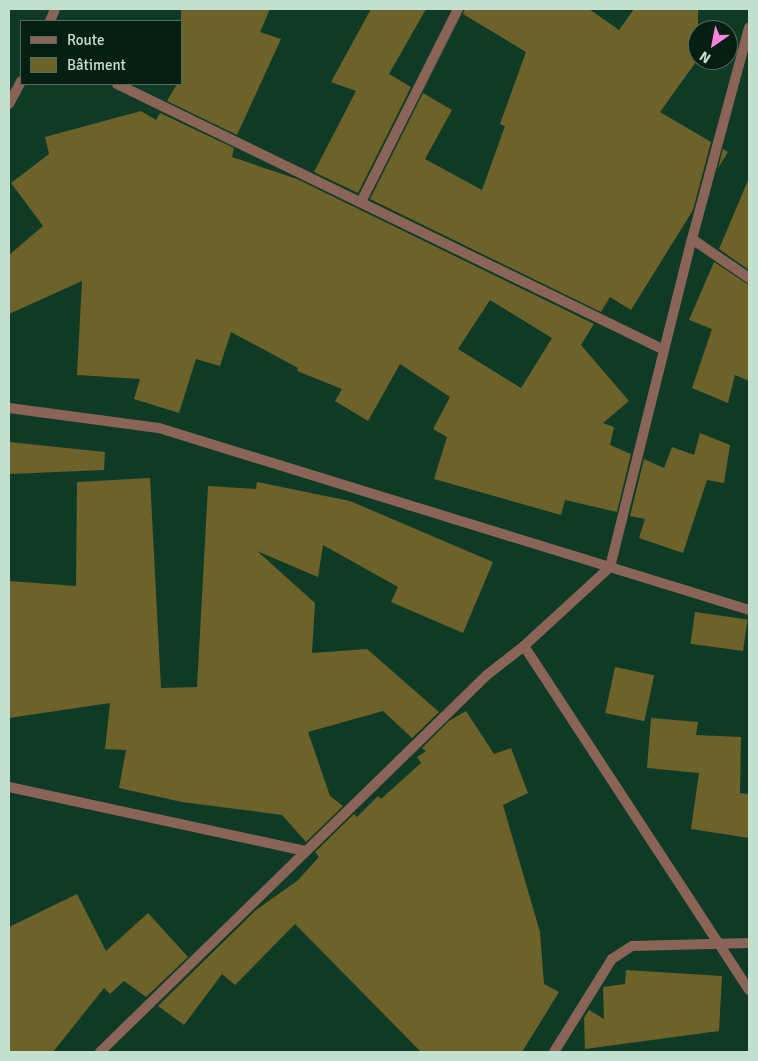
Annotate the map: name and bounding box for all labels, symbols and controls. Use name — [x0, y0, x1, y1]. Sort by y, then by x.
legend — [20, 20, 182, 85]
north arrow — [688, 20, 738, 70]
text: Route — [67, 31, 104, 49]
text: N — [696, 47, 714, 67]
text: Bâtiment — [67, 56, 126, 74]

